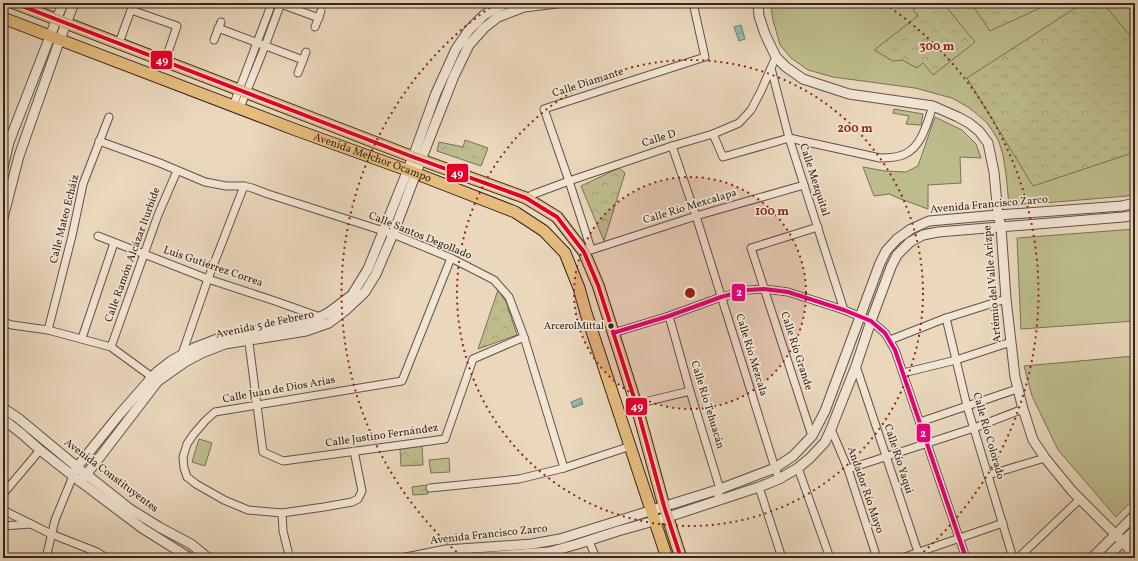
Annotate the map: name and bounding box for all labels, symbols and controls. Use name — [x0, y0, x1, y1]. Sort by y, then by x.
text: 300 m — [920, 39, 955, 55]
line badge: 49 — [150, 50, 173, 70]
text: 49 — [156, 54, 168, 69]
street label: Calle Diamante — [550, 64, 626, 102]
text: 200 m — [837, 121, 873, 137]
street label: Calle D — [640, 127, 678, 151]
street label: Avenida Melchor Ocampo — [311, 129, 434, 186]
street label: Calle Mezquital — [795, 142, 833, 218]
line badge: 49 — [446, 163, 469, 183]
text: 49 — [451, 167, 463, 182]
street label: Calle Mateo Echáiz — [47, 172, 83, 265]
street label: Calle Ramón Alcázar Iturbide — [102, 185, 164, 325]
street label: Calle Río Mexcalapa — [641, 185, 739, 228]
street label: Avenida Francisco Zarco — [930, 192, 1049, 218]
text: 100 m — [755, 204, 789, 220]
street label: Calle Santos Degollado — [366, 208, 474, 264]
street label: Artémio del Valle Arizpe — [980, 225, 1006, 343]
street label: Luis Gutiérrez Correa — [161, 243, 265, 291]
line badge: 2 — [731, 283, 746, 302]
centre of rings — [683, 286, 697, 300]
text: 2 — [736, 286, 742, 301]
street label: Avenida 5 de Febrero — [215, 307, 316, 343]
street label: Calle Río Grande — [776, 310, 816, 392]
street label: Calle Río Mezcala — [731, 312, 771, 399]
place label: ArcerolMittal — [544, 319, 604, 333]
marker: ArcerolMittal — [606, 321, 616, 331]
street label: Calle Río Tehuacán — [686, 359, 728, 451]
street label: Calle Juan de Dios Arias — [221, 373, 337, 407]
street label: Calle Río Colorado — [968, 391, 1008, 481]
line badge: 49 — [625, 397, 648, 416]
text: 49 — [631, 400, 643, 415]
street label: Calle Justino Fernández — [325, 421, 440, 451]
street label: Calle Río Yaqui — [880, 422, 916, 496]
line badge: 2 — [916, 423, 931, 443]
text: 2 — [920, 427, 926, 442]
street label: Avenida Constituyentes — [61, 436, 161, 517]
street label: Andador Río Mayo — [843, 445, 887, 536]
street label: Avenida Francisco Zarco — [430, 521, 549, 549]

